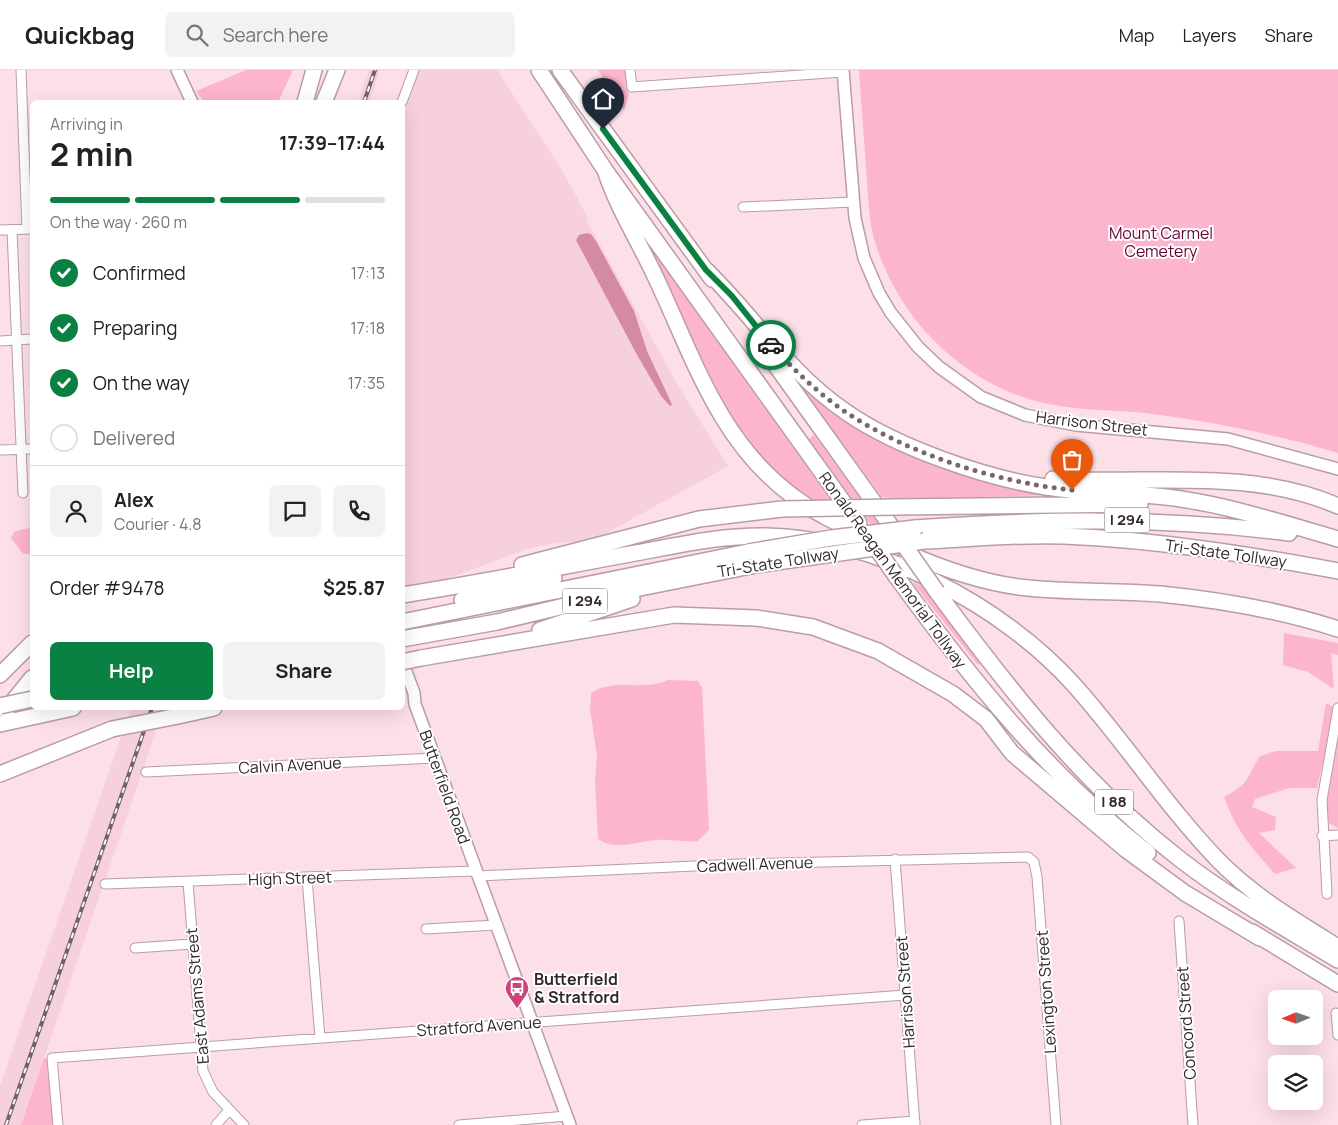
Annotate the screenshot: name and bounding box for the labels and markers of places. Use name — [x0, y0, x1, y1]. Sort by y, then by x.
pin — [582, 78, 624, 129]
pin — [1051, 439, 1093, 490]
place label: Butterfield & Stratford — [534, 968, 619, 1008]
bus stop icon: Butterfield & Stratford — [504, 975, 530, 1009]

